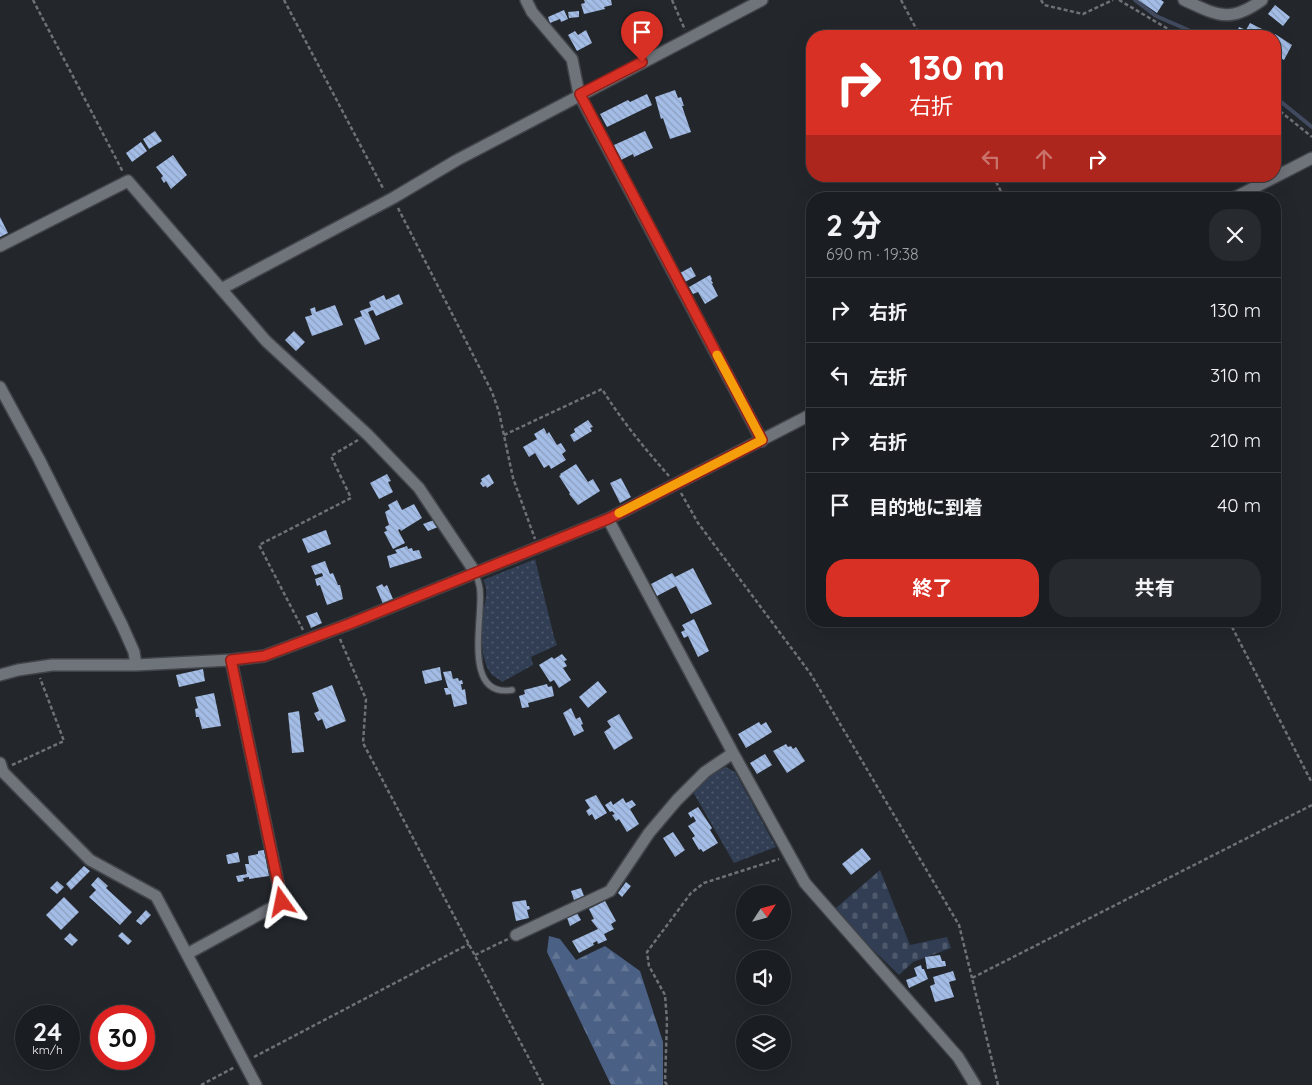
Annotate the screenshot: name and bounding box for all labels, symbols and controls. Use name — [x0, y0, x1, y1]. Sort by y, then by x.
pin — [621, 11, 663, 62]
icon: arrive — [628, 18, 656, 46]
text: 130 m — [909, 45, 1005, 89]
icon: right — [826, 50, 891, 115]
text: 右折 — [909, 92, 953, 120]
icon: left — [977, 145, 1005, 173]
icon: ahead — [1030, 145, 1058, 173]
icon: right — [1083, 145, 1111, 173]
text: 2 分 — [826, 206, 881, 244]
button: close — [1209, 209, 1261, 261]
text: 690 m · 19:38 — [826, 244, 919, 264]
icon: right — [826, 296, 854, 324]
text: 130 m — [1210, 298, 1261, 322]
text: 右折 — [869, 300, 907, 324]
icon: left — [826, 361, 854, 389]
text: 310 m — [1210, 363, 1261, 387]
text: 左折 — [869, 365, 907, 389]
icon: right — [826, 426, 854, 454]
text: 210 m — [1210, 428, 1261, 452]
text: 右折 — [869, 430, 907, 454]
icon: arrive — [826, 491, 854, 519]
text: 40 m — [1217, 493, 1261, 517]
text: 目的地に到着 — [869, 495, 983, 519]
button: 終了 — [826, 559, 1039, 617]
button: 共有 — [1049, 559, 1261, 617]
position arrow — [255, 875, 307, 927]
north arrow — [736, 885, 791, 940]
map controls — [736, 885, 791, 1070]
button: sound — [736, 950, 791, 1005]
speed limit sign: 30 — [90, 1005, 155, 1070]
button: layers — [736, 1015, 791, 1070]
text: 24 — [33, 1016, 62, 1047]
text: km/h — [32, 1042, 63, 1057]

